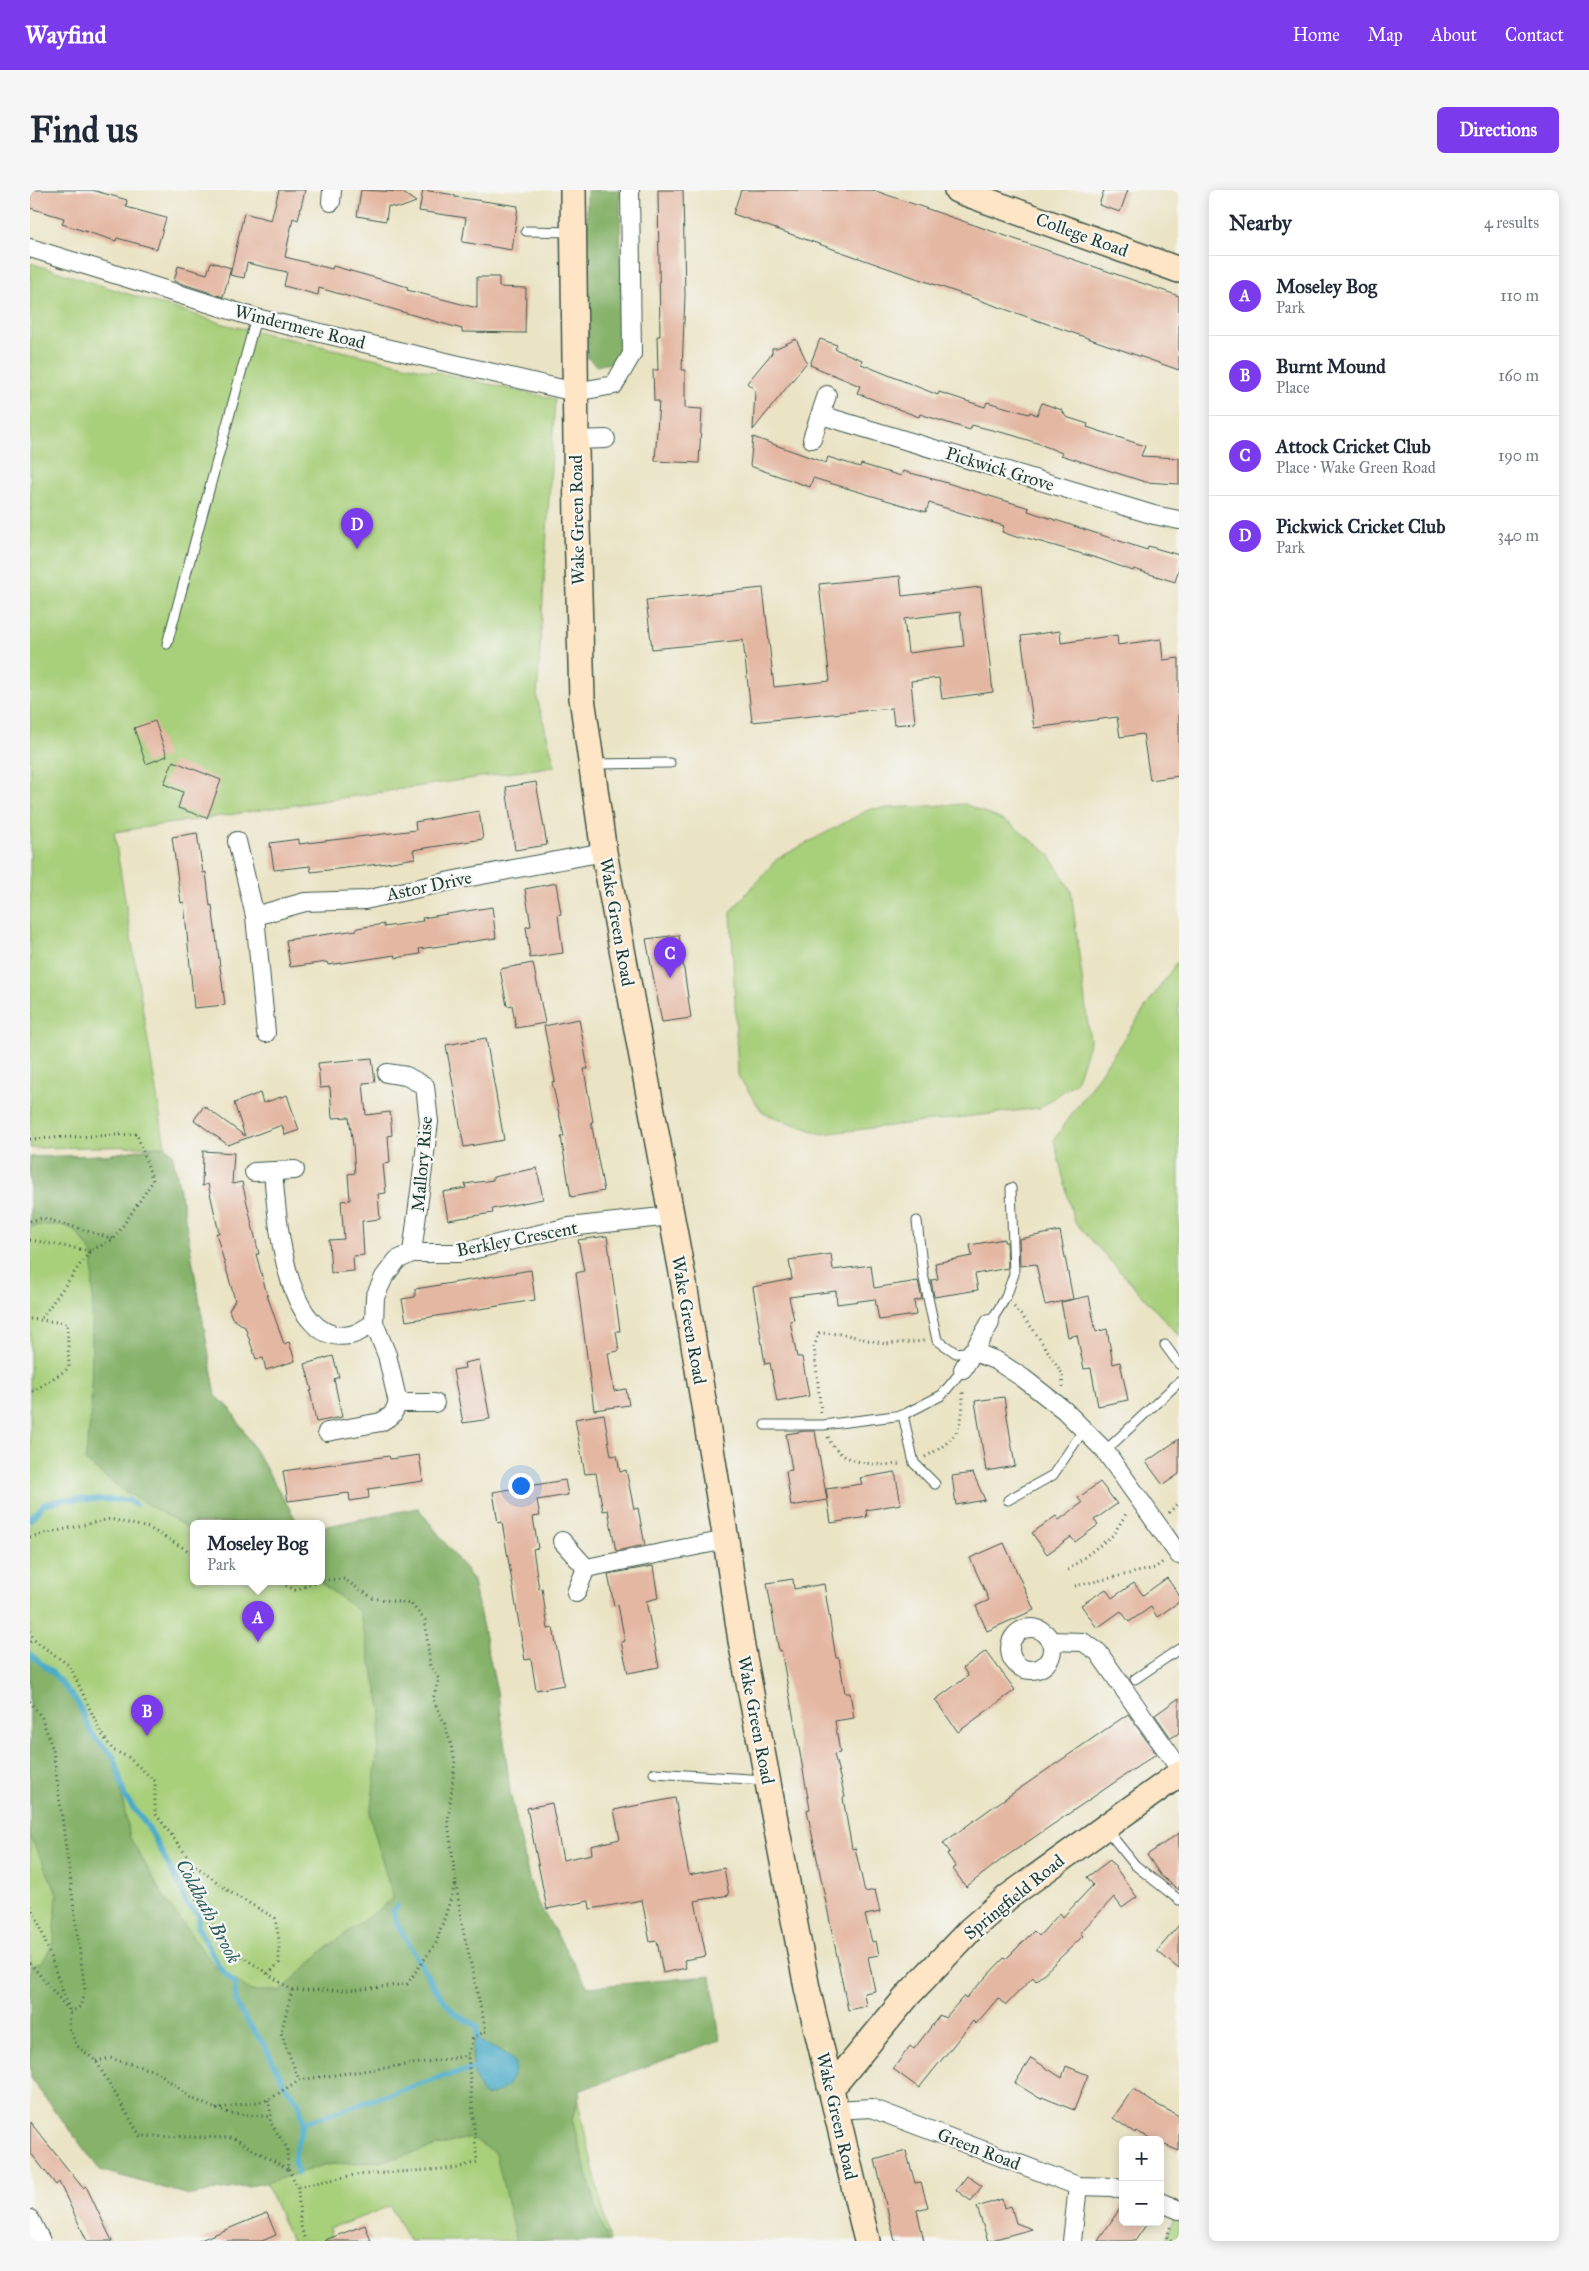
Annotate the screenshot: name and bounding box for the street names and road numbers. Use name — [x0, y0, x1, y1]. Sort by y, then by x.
street label: College Road — [1032, 208, 1131, 263]
street label: Windermere Road — [232, 300, 368, 354]
street label: Pickwick Grove — [943, 442, 1057, 496]
street label: Wake Green Road — [565, 455, 589, 585]
street label: Wake Green Road — [595, 856, 639, 988]
street label: Astor Drive — [383, 866, 474, 906]
street label: Mallory Rise — [407, 1115, 437, 1213]
street label: Berkley Crescent — [455, 1216, 580, 1262]
street label: Wake Green Road — [667, 1254, 711, 1386]
street label: Wake Green Road — [733, 1654, 779, 1786]
street label: Springfield Road — [959, 1850, 1069, 1945]
street label: Wake Green Road — [812, 2050, 862, 2182]
street label: Green Road — [935, 2123, 1023, 2175]

